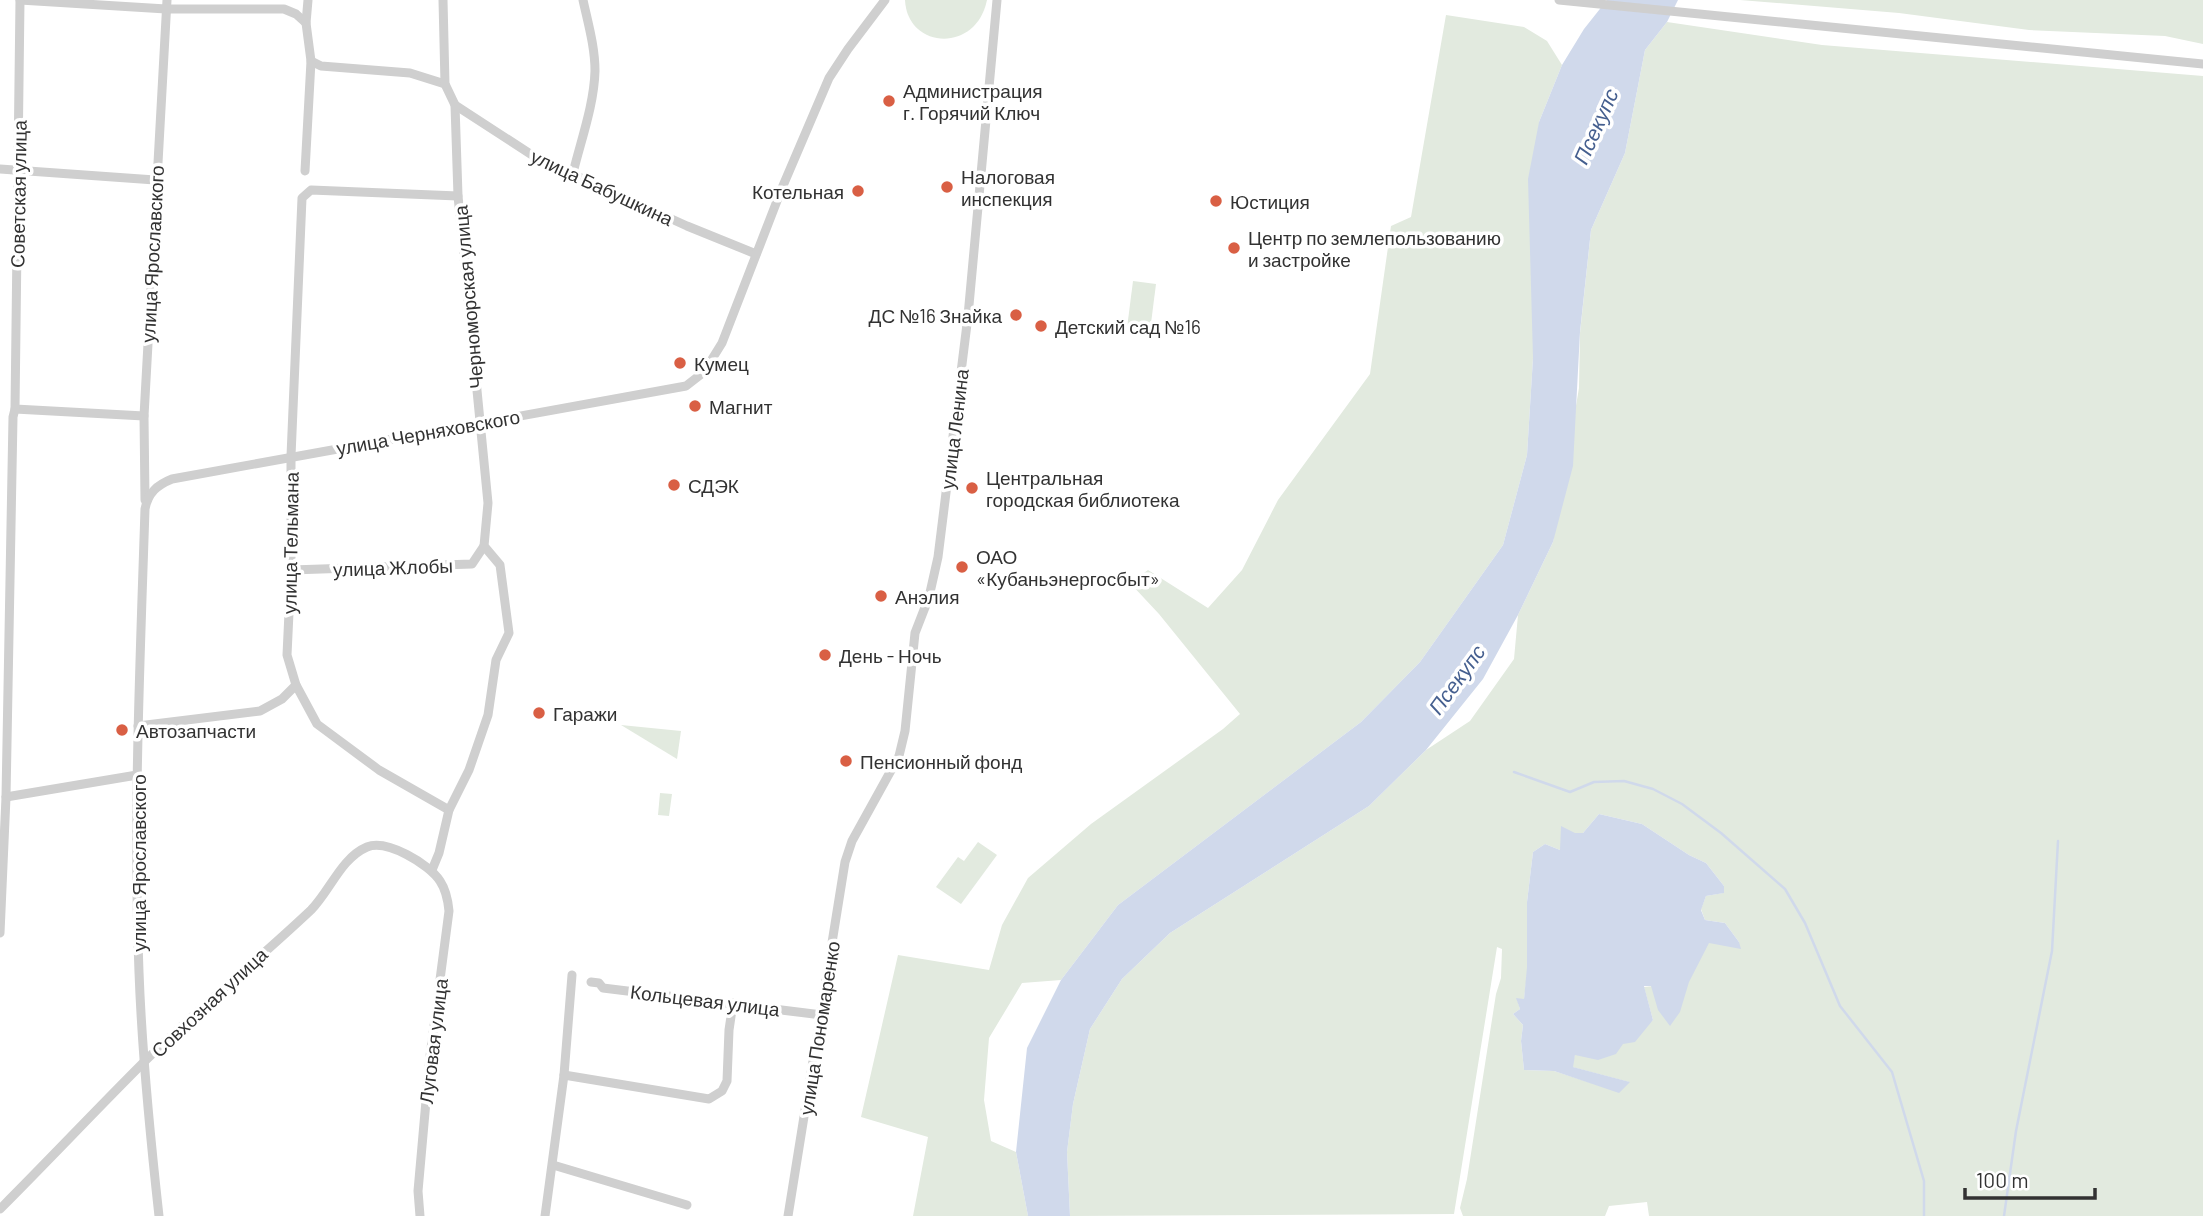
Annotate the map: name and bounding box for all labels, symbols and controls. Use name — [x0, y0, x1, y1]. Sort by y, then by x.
place label: Администрация г. Горячий Ключ — [903, 79, 1043, 124]
water label: Псекупс — [1567, 84, 1623, 168]
marker: Администрация г. Горячий Ключ — [881, 93, 897, 109]
street label: Советская улица — [5, 120, 31, 268]
street label: улица Бабушкина — [527, 144, 677, 230]
street label: улица Ярославского — [136, 165, 168, 343]
place label: Налоговая инспекция — [961, 165, 1055, 210]
marker: Налоговая инспекция — [939, 179, 955, 195]
place label: Котельная — [752, 180, 844, 203]
marker: Котельная — [850, 183, 866, 199]
place label: Юстиция — [1230, 190, 1310, 213]
marker: Юстиция — [1208, 193, 1224, 209]
street label: Черноморская улица — [448, 204, 487, 390]
place label: Центр по землепользованию и застройке — [1248, 226, 1501, 271]
marker: Центр по землепользованию и застройке — [1226, 240, 1242, 256]
place label: ДС №16 Знайка — [869, 304, 1002, 327]
marker: ДС №16 Знайка — [1008, 307, 1024, 323]
place label: Детский сад №16 — [1055, 315, 1201, 338]
marker: Детский сад №16 — [1033, 318, 1049, 334]
place label: Кумец — [694, 352, 749, 375]
marker: Кумец — [672, 355, 688, 371]
street label: улица Ленина — [935, 367, 973, 491]
place label: Магнит — [709, 395, 773, 418]
marker: Магнит — [687, 398, 703, 414]
street label: улица Черняховского — [334, 405, 522, 459]
place label: Центральная городская библиотека — [986, 466, 1180, 511]
street label: улица Тельмана — [277, 471, 303, 614]
place label: СДЭК — [688, 474, 739, 497]
marker: СДЭК — [666, 477, 682, 493]
marker: Центральная городская библиотека — [964, 480, 980, 496]
place label: ОАО «Кубаньэнергосбыт» — [976, 545, 1160, 590]
street label: улица Жлобы — [333, 553, 453, 581]
marker: ОАО «Кубаньэнергосбыт» — [954, 559, 970, 575]
place label: Анэлия — [895, 585, 959, 608]
marker: Анэлия — [873, 588, 889, 604]
water label: Псекупс — [1422, 639, 1490, 719]
place label: День - Ночь — [839, 644, 942, 667]
marker: День - Ночь — [817, 647, 833, 663]
place label: Гаражи — [553, 702, 617, 725]
marker: Гаражи — [531, 705, 547, 721]
place label: Автозапчасти — [136, 719, 256, 742]
marker: Автозапчасти — [114, 722, 130, 738]
place label: Пенсионный фонд — [860, 750, 1022, 773]
marker: Пенсионный фонд — [838, 753, 854, 769]
street label: улица Ярославского — [127, 774, 150, 952]
street label: улица Пономаренко — [794, 939, 844, 1117]
street label: Совхозная улица — [146, 942, 272, 1062]
street label: Луговая улица — [414, 977, 452, 1105]
street label: Кольцевая улица — [629, 979, 781, 1021]
scale bar — [1965, 1156, 2094, 1200]
text: 100 m — [1976, 1167, 2029, 1192]

